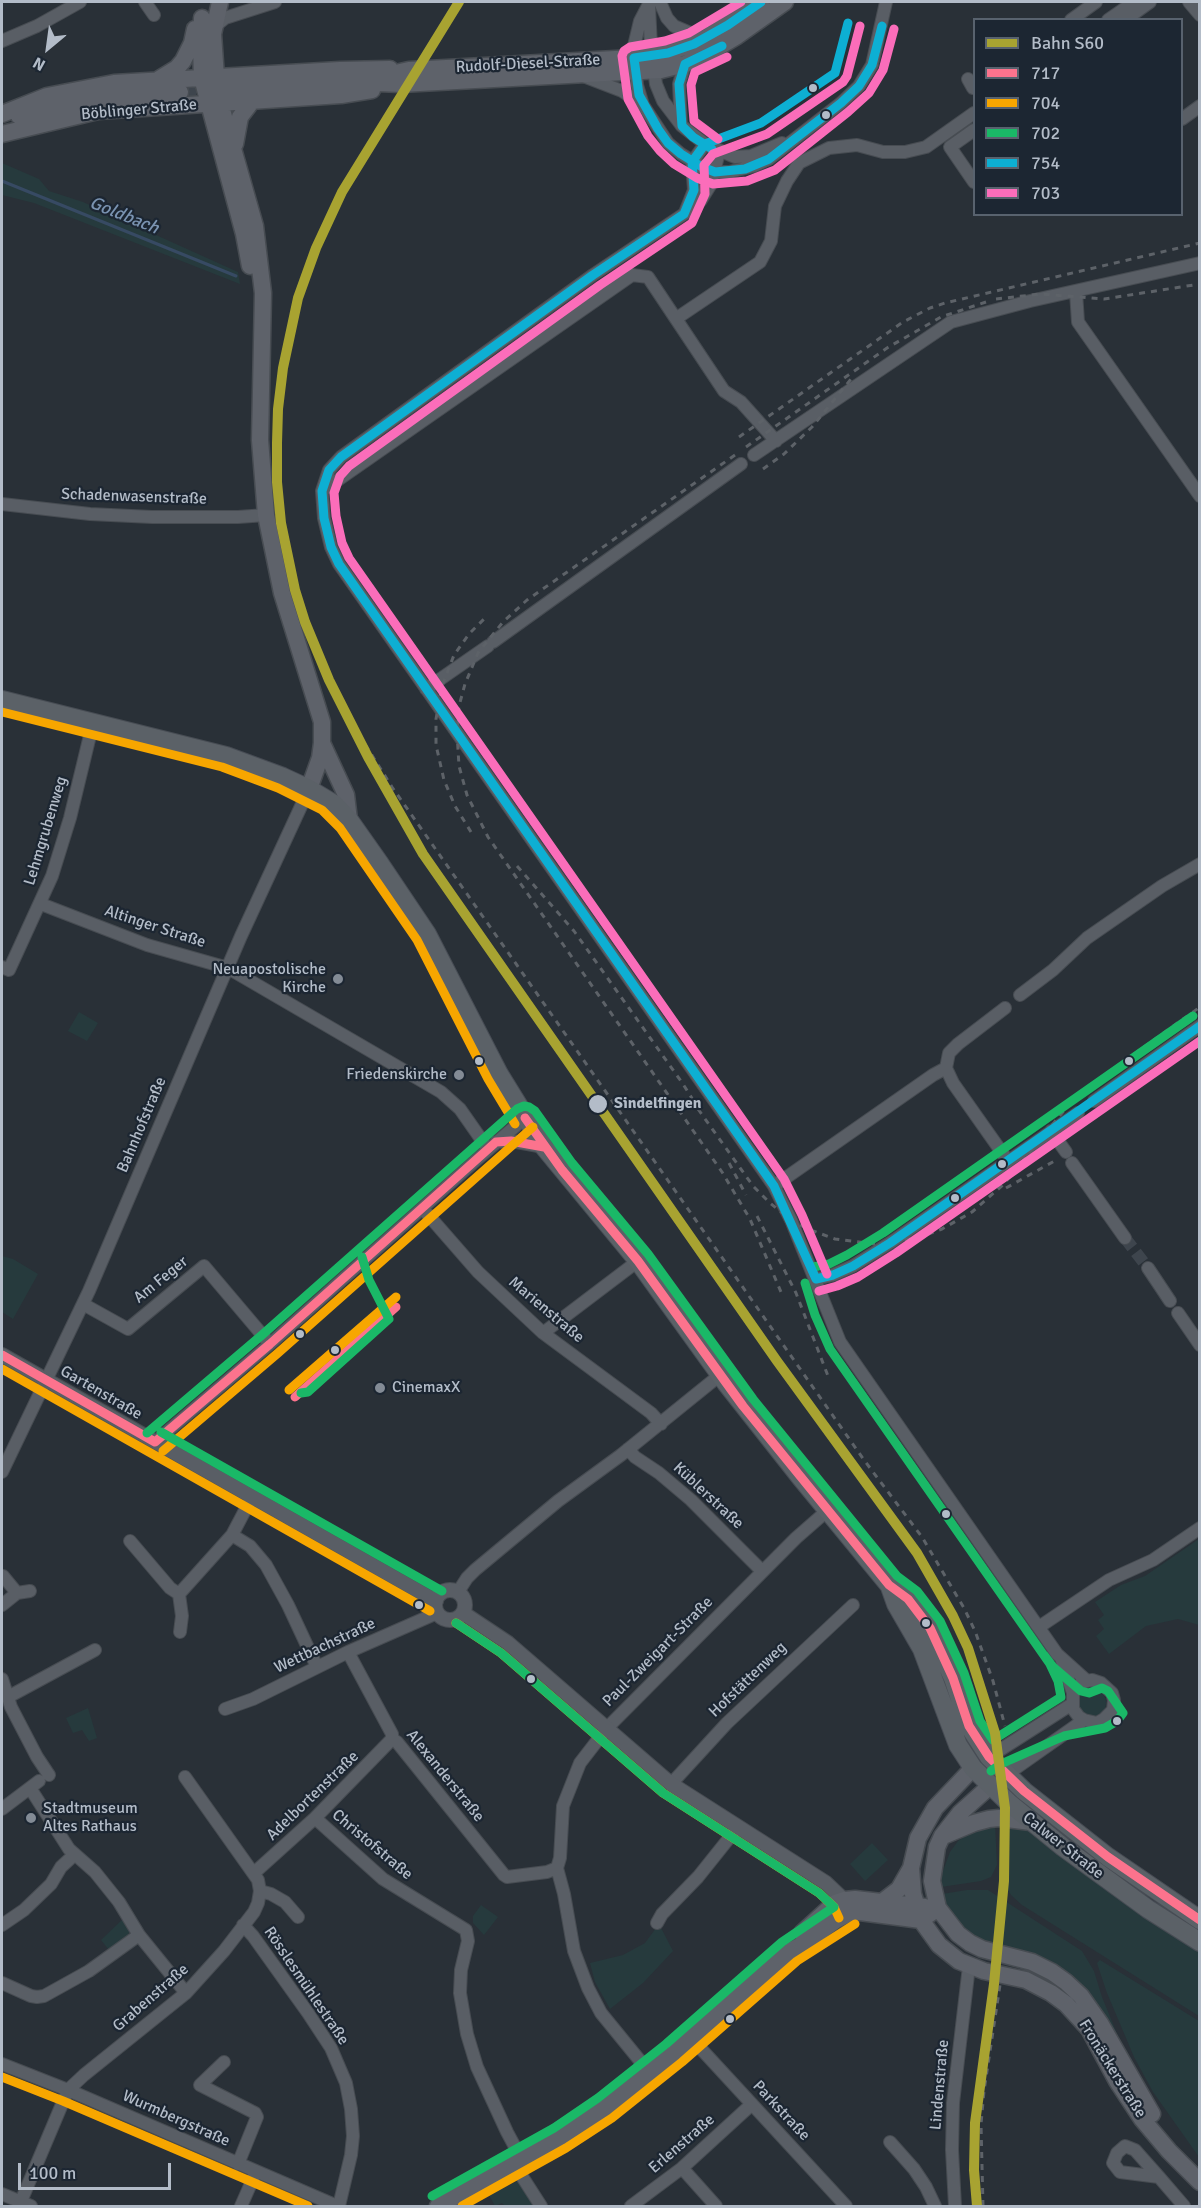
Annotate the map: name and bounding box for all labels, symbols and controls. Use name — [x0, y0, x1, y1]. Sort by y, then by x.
north arrow — [18, 18, 78, 78]
legend — [973, 18, 1183, 216]
text: Bahn S60 — [1031, 32, 1104, 54]
street label: Rudolf-Diesel-Straße — [455, 51, 601, 77]
text: N — [30, 52, 49, 75]
text: 717 — [1031, 62, 1060, 84]
unlabelled marker — [807, 82, 819, 94]
text: 704 — [1031, 92, 1060, 114]
street label: Böblinger Straße — [80, 95, 198, 125]
unlabelled marker — [820, 109, 832, 121]
text: 702 — [1031, 122, 1060, 144]
text: 754 — [1031, 152, 1060, 174]
text: 703 — [1031, 182, 1060, 204]
water label: Goldbach — [86, 192, 162, 240]
street label: Schadenwasenstraße — [61, 485, 207, 509]
street label: Lehmgrubenweg — [20, 774, 72, 888]
street label: Altinger Straße — [102, 902, 208, 952]
place label: Neuapostolische Kirche — [212, 960, 326, 998]
marker: Neuapostolische Kirche — [331, 972, 345, 986]
unlabelled marker — [473, 1055, 485, 1067]
unlabelled marker — [1123, 1055, 1135, 1067]
place label: Friedenskirche — [346, 1065, 447, 1085]
marker: Friedenskirche — [452, 1068, 466, 1082]
street label: Bahnhofstraße — [113, 1074, 171, 1176]
marker: Sindelfingen — [587, 1093, 609, 1115]
place label: Sindelfingen — [614, 1094, 702, 1114]
unlabelled marker — [996, 1158, 1008, 1170]
unlabelled marker — [949, 1192, 961, 1204]
street label: Am Feger — [130, 1252, 192, 1308]
street label: Marienstraße — [504, 1273, 588, 1347]
unlabelled marker — [294, 1328, 306, 1340]
unlabelled marker — [329, 1344, 341, 1356]
street label: Gartenstraße — [57, 1362, 145, 1424]
place label: CinemaxX — [392, 1378, 460, 1398]
marker: CinemaxX — [373, 1381, 387, 1395]
street label: Küblerstraße — [669, 1458, 747, 1534]
unlabelled marker — [940, 1508, 952, 1520]
street label: Paul-Zweigart-Straße — [599, 1593, 717, 1711]
unlabelled marker — [413, 1599, 425, 1611]
street label: Wettbachstraße — [271, 1614, 379, 1678]
unlabelled marker — [920, 1617, 932, 1629]
street label: Hofstättenweg — [705, 1638, 791, 1722]
unlabelled marker — [525, 1673, 537, 1685]
unlabelled marker — [1111, 1715, 1123, 1727]
street label: Alexanderstraße — [402, 1726, 488, 1826]
street label: Adelbortenstraße — [263, 1747, 363, 1845]
place label: Stadtmuseum Altes Rathaus — [43, 1799, 138, 1837]
street label: Christofstraße — [328, 1806, 416, 1884]
street label: Calwer Straße — [1019, 1808, 1107, 1884]
marker: Stadtmuseum Altes Rathaus — [24, 1811, 38, 1825]
street label: Rösslesmühlestraße — [259, 1923, 353, 2049]
street label: Grabenstraße — [109, 1960, 193, 2036]
unlabelled marker — [724, 2013, 736, 2025]
street label: Fronäckerstraße — [1074, 2016, 1150, 2122]
street label: Lindenstraße — [926, 2039, 954, 2131]
street label: Parkstraße — [748, 2077, 814, 2145]
street label: Wurmbergstraße — [119, 2087, 233, 2151]
street label: Erlenstraße — [645, 2110, 719, 2178]
scale bar — [21, 2151, 174, 2189]
text: 100 m — [29, 2162, 76, 2184]

